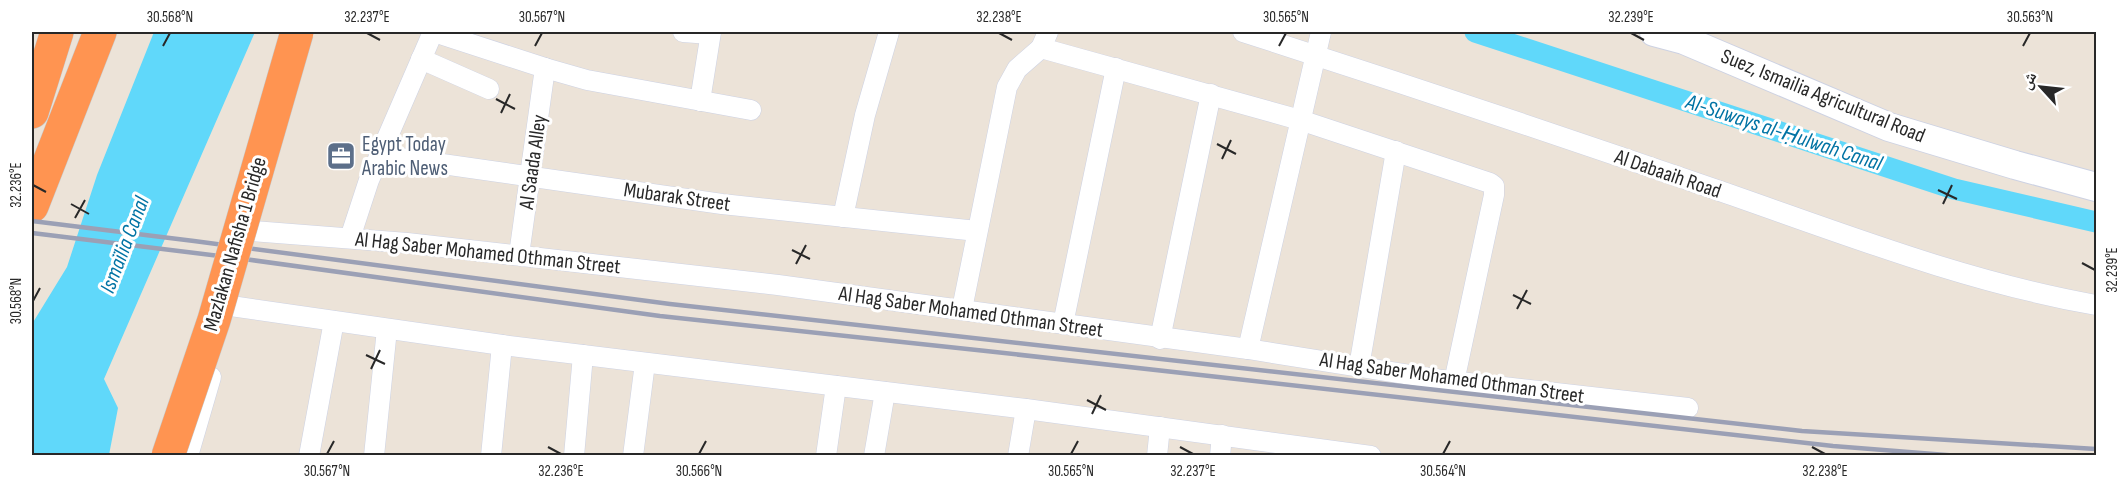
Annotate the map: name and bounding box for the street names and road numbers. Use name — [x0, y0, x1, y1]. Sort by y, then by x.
street label: Suez, Ismailia Agricultural Road — [1717, 44, 1929, 148]
street label: Al Saada Alley — [514, 113, 552, 212]
street label: Al Dabaaih Road — [1611, 144, 1724, 204]
street label: Mazlakan Nafisha 1 Bridge — [198, 154, 272, 334]
street label: Mubarak Street — [622, 177, 732, 217]
street label: Al Hag Saber Mohamed Othman Street — [353, 227, 622, 279]
street label: Al Hag Saber Mohamed Othman Street — [836, 281, 1105, 343]
street label: Al Hag Saber Mohamed Othman Street — [1317, 347, 1586, 409]

